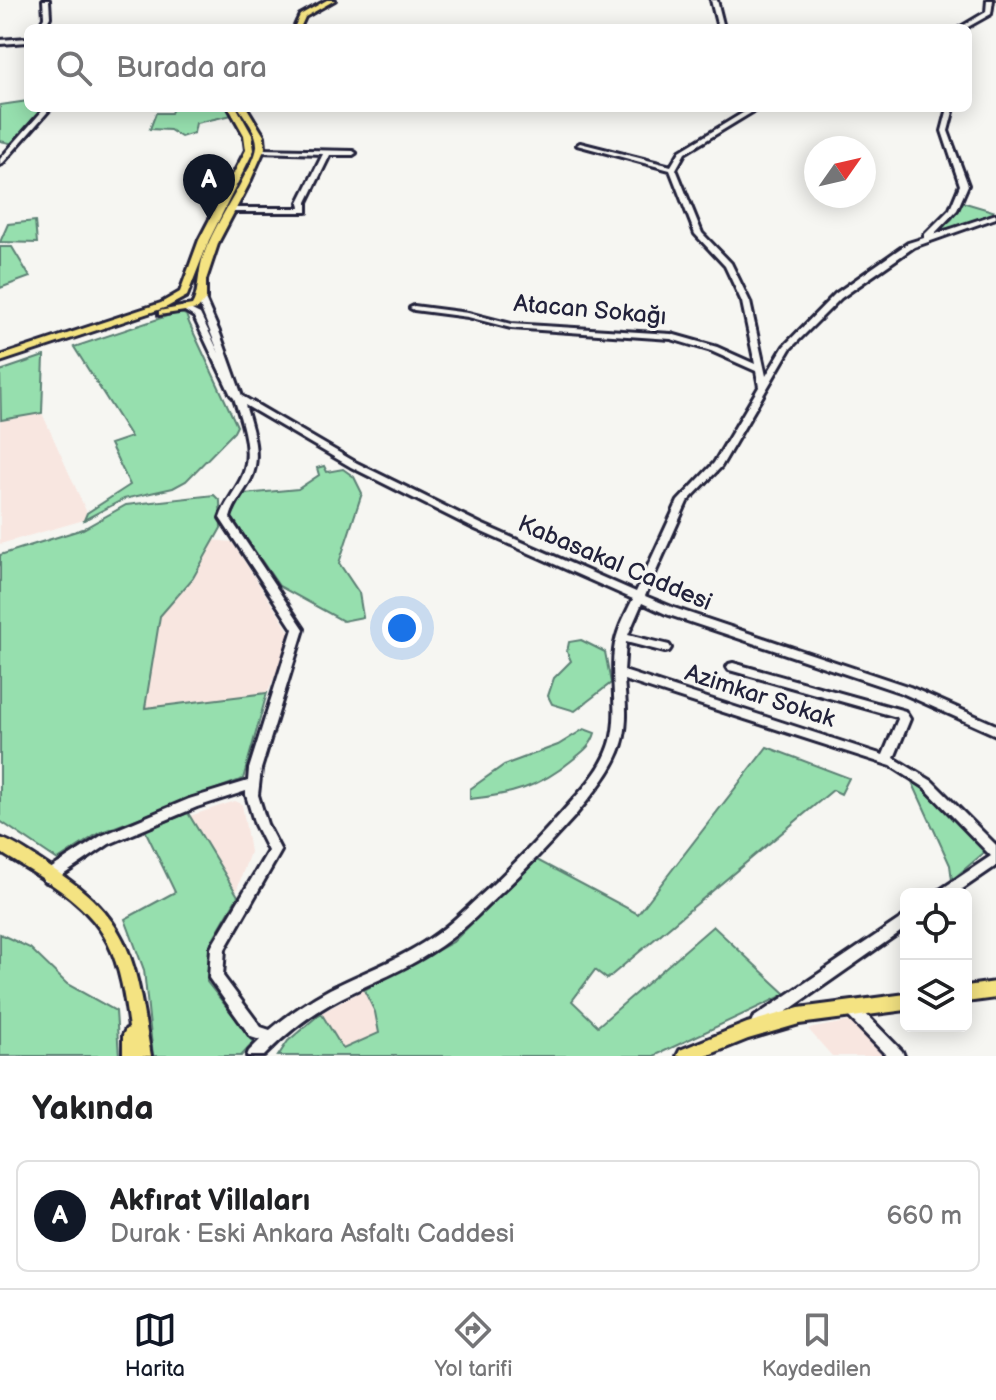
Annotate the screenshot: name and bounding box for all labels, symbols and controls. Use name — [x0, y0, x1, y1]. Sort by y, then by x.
search box — [24, 24, 972, 112]
icon: search — [52, 46, 96, 90]
text: Burada ara — [116, 50, 267, 86]
north arrow — [804, 136, 876, 208]
pin: A — [183, 154, 235, 220]
street label: Atacan Sokağı — [512, 289, 668, 331]
street label: Kabasakal Caddesi — [514, 509, 716, 617]
your location — [382, 608, 422, 648]
street label: Azimkar Sokak — [681, 658, 839, 734]
map controls — [900, 888, 972, 1032]
button: locate — [900, 888, 972, 960]
button: layers — [900, 960, 972, 1032]
text: Yakında — [32, 1088, 154, 1129]
text: Akfırat Villaları — [110, 1183, 310, 1219]
text: A — [52, 1201, 68, 1232]
text: 660 m — [886, 1201, 962, 1232]
text: Durak · Eski Ankara Asfaltı Caddesi — [110, 1219, 515, 1250]
tab: Harita — [125, 1308, 185, 1383]
tab: Yol tarifi — [434, 1308, 512, 1383]
tab: Kaydedilen — [762, 1308, 871, 1383]

